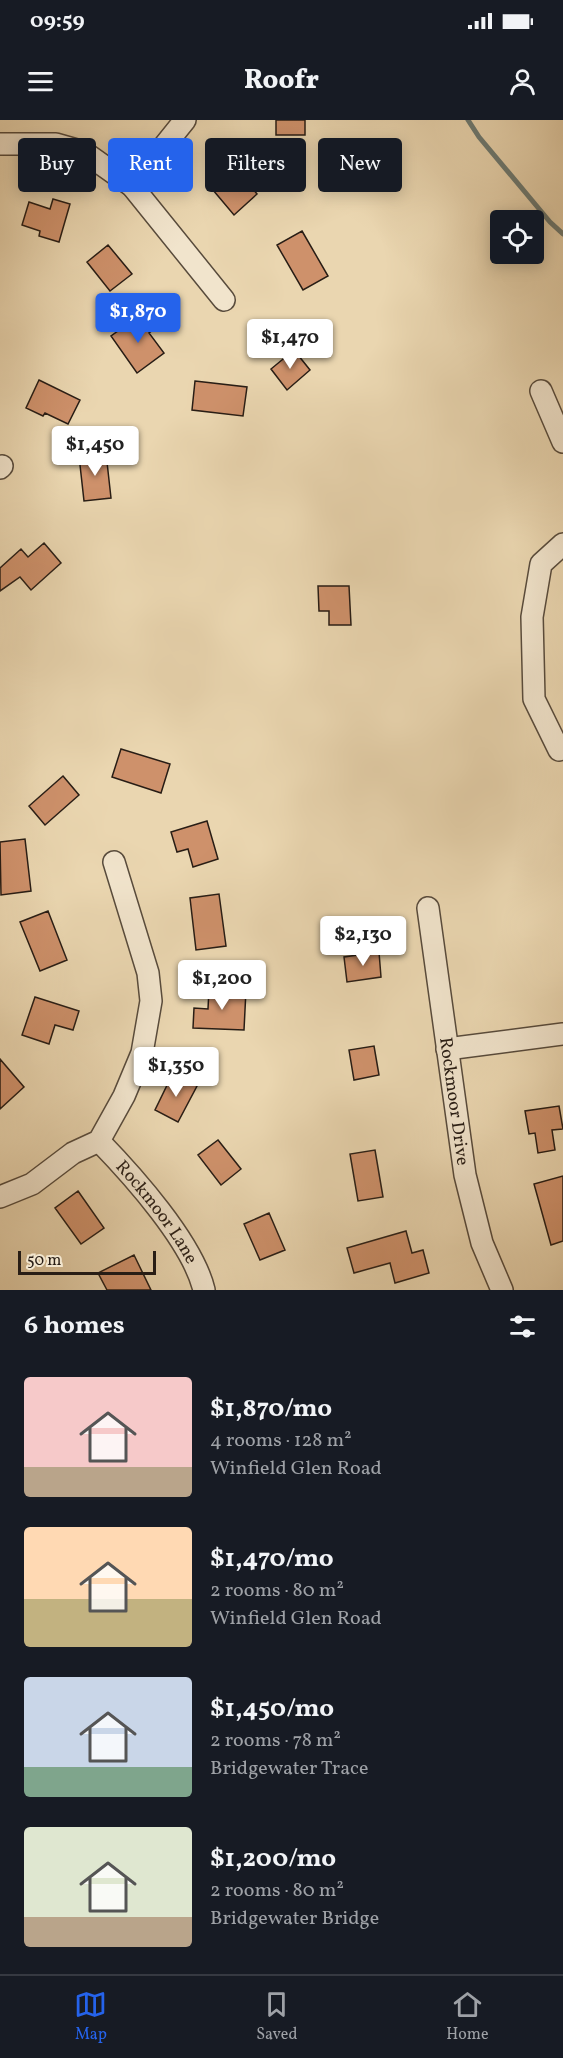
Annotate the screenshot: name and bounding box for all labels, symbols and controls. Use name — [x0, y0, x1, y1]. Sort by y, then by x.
text: 09:59 — [30, 6, 85, 37]
text: Roofr — [244, 62, 319, 100]
icon: menu — [24, 65, 57, 98]
icon: person — [506, 65, 539, 98]
chip: Buy — [18, 138, 96, 192]
chip: Rent — [108, 138, 193, 192]
chip: Filters — [205, 138, 306, 192]
chip: New — [318, 138, 402, 192]
map controls — [490, 210, 544, 264]
button: locate — [490, 210, 544, 264]
pin: $1,870 — [89, 293, 187, 344]
text: $1,870 — [109, 298, 167, 326]
pin: $1,470 — [241, 319, 339, 370]
text: $1,470 — [261, 324, 319, 352]
pin: $1,450 — [46, 426, 144, 477]
text: $1,450 — [66, 431, 124, 459]
pin: $2,130 — [314, 916, 412, 967]
text: $2,130 — [334, 921, 392, 949]
pin: $1,200 — [173, 960, 271, 1011]
text: $1,200 — [192, 965, 252, 993]
street label: Rockmoor Drive — [432, 1036, 475, 1167]
pin: $1,350 — [127, 1047, 225, 1098]
text: $1,350 — [148, 1052, 204, 1080]
street label: Rockmoor Lane — [109, 1155, 203, 1269]
scale bar — [18, 1248, 156, 1276]
text: 50 m — [27, 1250, 61, 1272]
text: 6 homes — [24, 1308, 125, 1344]
icon: filters — [506, 1310, 539, 1343]
text: $1,870/mo — [210, 1391, 332, 1427]
icon: home — [72, 1401, 144, 1473]
text: 4 rooms · 128 m² — [210, 1427, 352, 1455]
text: Winfield Glen Road — [210, 1455, 382, 1483]
text: $1,470/mo — [210, 1541, 334, 1577]
icon: home — [72, 1551, 144, 1623]
text: 2 rooms · 80 m² — [210, 1577, 344, 1605]
text: Winfield Glen Road — [210, 1605, 382, 1633]
text: $1,450/mo — [210, 1691, 334, 1727]
icon: home — [72, 1701, 144, 1773]
text: 2 rooms · 78 m² — [210, 1727, 341, 1755]
text: Bridgewater Trace — [210, 1755, 369, 1783]
text: $1,200/mo — [210, 1841, 336, 1877]
icon: home — [72, 1851, 144, 1923]
text: 2 rooms · 80 m² — [210, 1877, 344, 1905]
text: Bridgewater Bridge — [210, 1905, 379, 1933]
tab: Map — [74, 1988, 107, 2046]
tab: Saved — [256, 1988, 297, 2046]
tab: Home — [446, 1988, 489, 2046]

